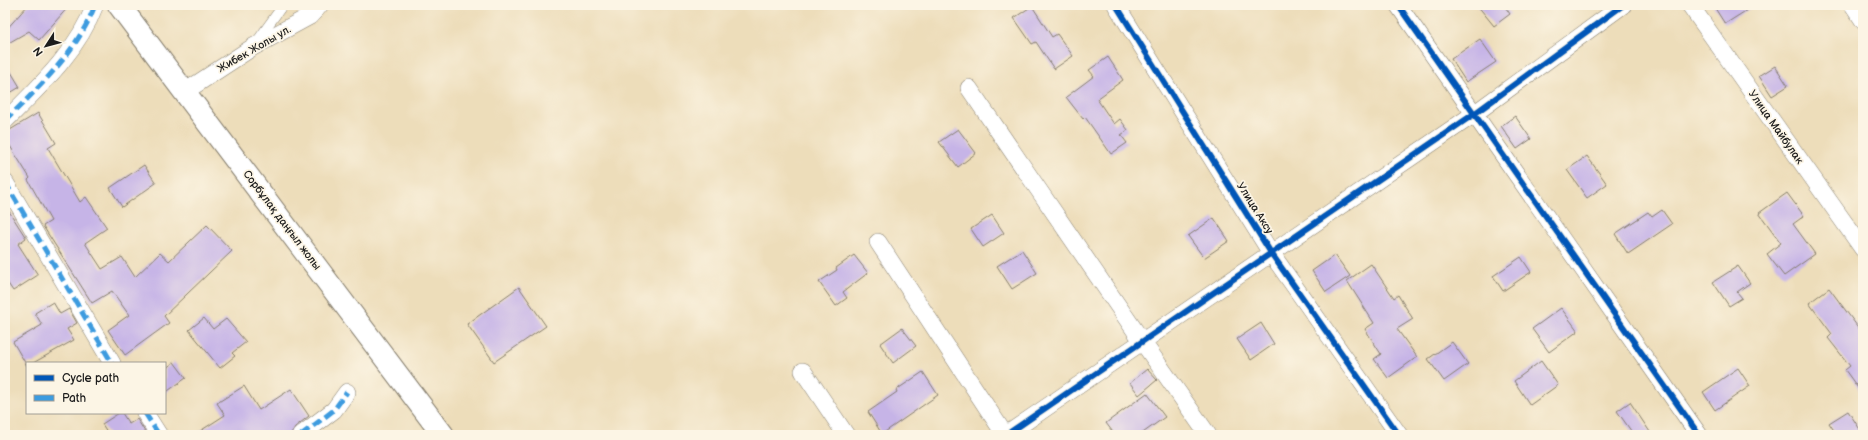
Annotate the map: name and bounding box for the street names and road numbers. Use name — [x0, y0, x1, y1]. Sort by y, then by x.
street label: Жибек Жолы ул. — [215, 23, 293, 75]
street label: Улица Майбулак — [1746, 88, 1806, 167]
street label: Сорбұлақ даңғыл жолы — [240, 168, 324, 272]
street label: Улица Аксу — [1234, 180, 1276, 236]

